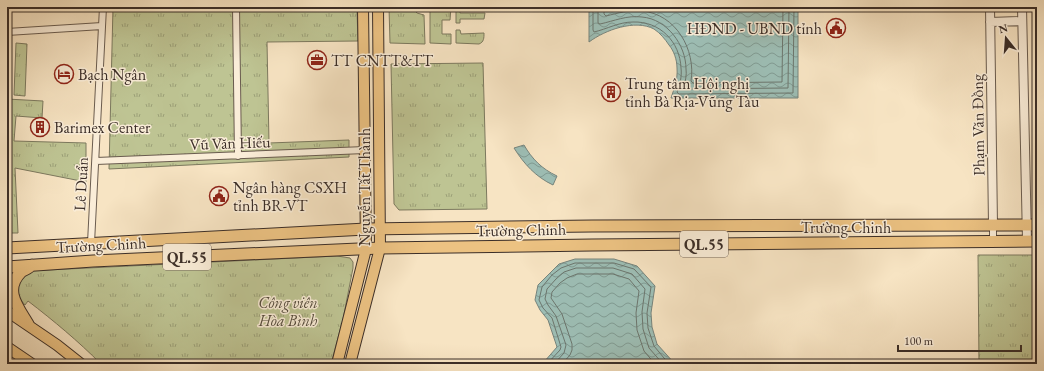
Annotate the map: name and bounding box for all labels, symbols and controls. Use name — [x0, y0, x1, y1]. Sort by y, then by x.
public building icon: HĐND - UBND tỉnh — [825, 17, 847, 39]
place label: HĐND - UBND tỉnh — [687, 18, 822, 39]
north arrow — [986, 18, 1026, 58]
text: N — [997, 20, 1009, 36]
office icon: TT CNTT&TT — [306, 49, 328, 71]
place label: TT CNTT&TT — [331, 50, 433, 71]
hotel icon: Bạch Ngân — [53, 63, 75, 85]
place label: Bạch Ngân — [78, 64, 147, 85]
place label: Trung tâm Hội nghị tỉnh Bà Rịa-Vũng Tàu — [625, 73, 760, 112]
street label: Phạm Văn Đồng — [967, 73, 989, 176]
building icon: Trung tâm Hội nghị tỉnh Bà Rịa-Vũng Tàu — [600, 81, 622, 103]
building icon: Barimex Center — [29, 116, 51, 138]
place label: Barimex Center — [54, 117, 151, 138]
street label: Nguyễn Tất Thành — [354, 128, 375, 246]
street label: Vũ Văn Hiếu — [189, 131, 271, 155]
street label: Lê Duẩn — [69, 156, 93, 212]
place label: Ngân hàng CSXH tỉnh BR-VT — [233, 177, 347, 216]
public building icon: Ngân hàng CSXH tỉnh BR-VT — [208, 185, 230, 207]
street label: Trường Chinh — [801, 217, 891, 238]
street label: Trường Chinh — [476, 219, 566, 241]
road number: QL.55 — [680, 231, 728, 257]
street label: Trường Chinh — [55, 232, 147, 258]
road number: QL.55 — [163, 244, 211, 270]
park label: Công viên Hòa Bình — [258, 292, 318, 331]
scale bar — [898, 327, 1021, 353]
text: 100 m — [904, 333, 934, 349]

